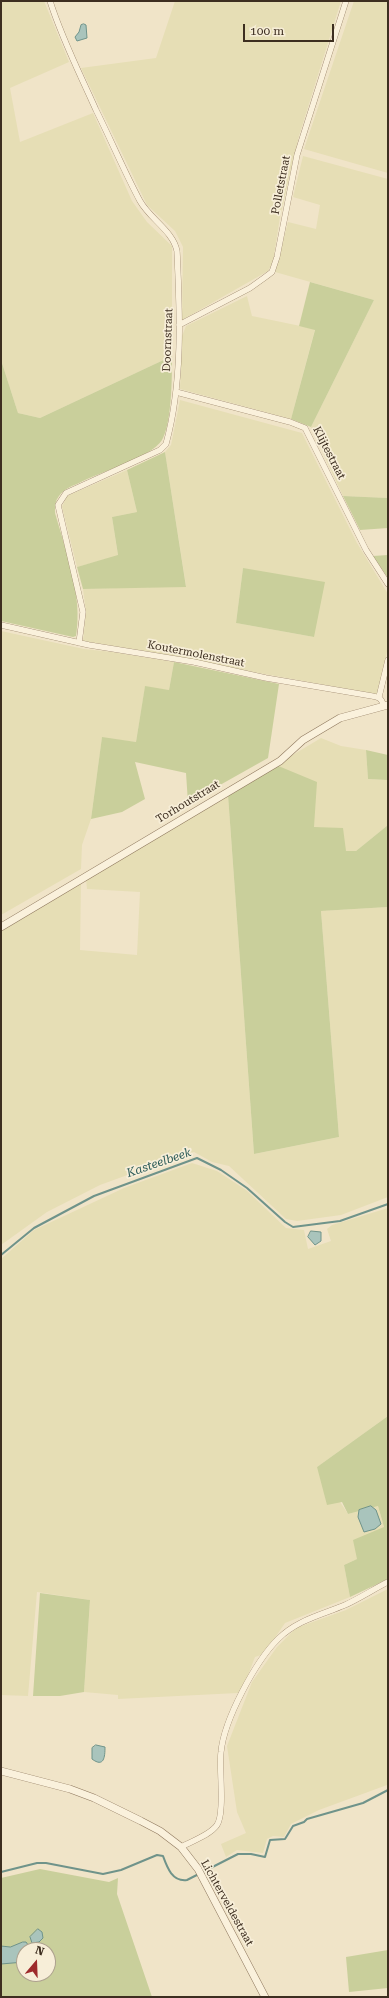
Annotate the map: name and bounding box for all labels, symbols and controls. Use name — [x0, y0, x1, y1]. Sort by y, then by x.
scale bar — [245, 16, 336, 42]
text: 100 m — [250, 24, 284, 38]
street label: Polletstraat — [269, 154, 293, 216]
street label: Doornstraat — [160, 308, 176, 372]
street label: Klijtestraat — [310, 424, 348, 482]
street label: Koutermolenstraat — [146, 638, 246, 670]
street label: Torhoutstraat — [154, 778, 222, 826]
water label: Kasteelbeek — [125, 1145, 193, 1181]
street label: Lichterveldestraat — [198, 1858, 256, 1948]
north arrow — [16, 1942, 56, 1982]
text: N — [34, 1944, 46, 1959]

